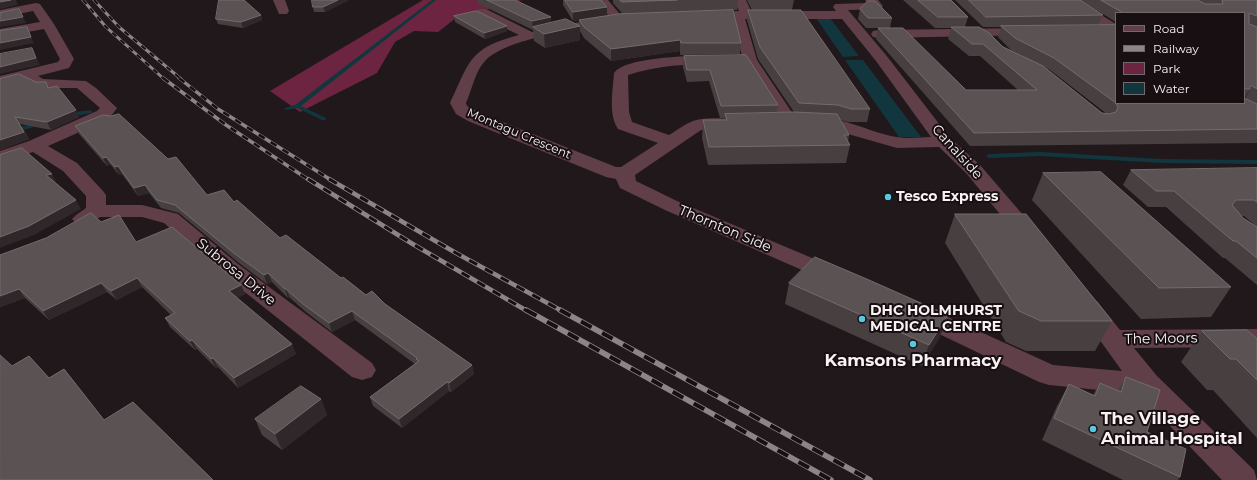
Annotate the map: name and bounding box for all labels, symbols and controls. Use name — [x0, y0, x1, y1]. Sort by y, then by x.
legend — [1115, 12, 1245, 104]
text: Road — [1153, 21, 1184, 36]
text: Railway — [1153, 41, 1199, 56]
text: Park — [1153, 61, 1180, 76]
text: Water — [1153, 81, 1189, 96]
street label: Montagu Crescent — [465, 106, 573, 162]
street label: Canalside — [928, 121, 986, 183]
place label: Tesco Express — [896, 189, 998, 205]
marker: Tesco Express — [883, 192, 893, 202]
street label: Thornton Side — [676, 202, 774, 256]
street label: Subrosa Drive — [193, 235, 279, 309]
place label: DHC HOLMHURST MEDICAL CENTRE — [870, 303, 1002, 336]
marker: DHC HOLMHURST MEDICAL CENTRE — [857, 314, 867, 324]
street label: The Moors — [1124, 330, 1198, 348]
marker: Kamsons Pharmacy — [908, 339, 918, 349]
place label: Kamsons Pharmacy — [825, 351, 1001, 371]
place label: The Village Animal Hospital — [1101, 409, 1243, 449]
marker: The Village Animal Hospital — [1088, 424, 1098, 434]

